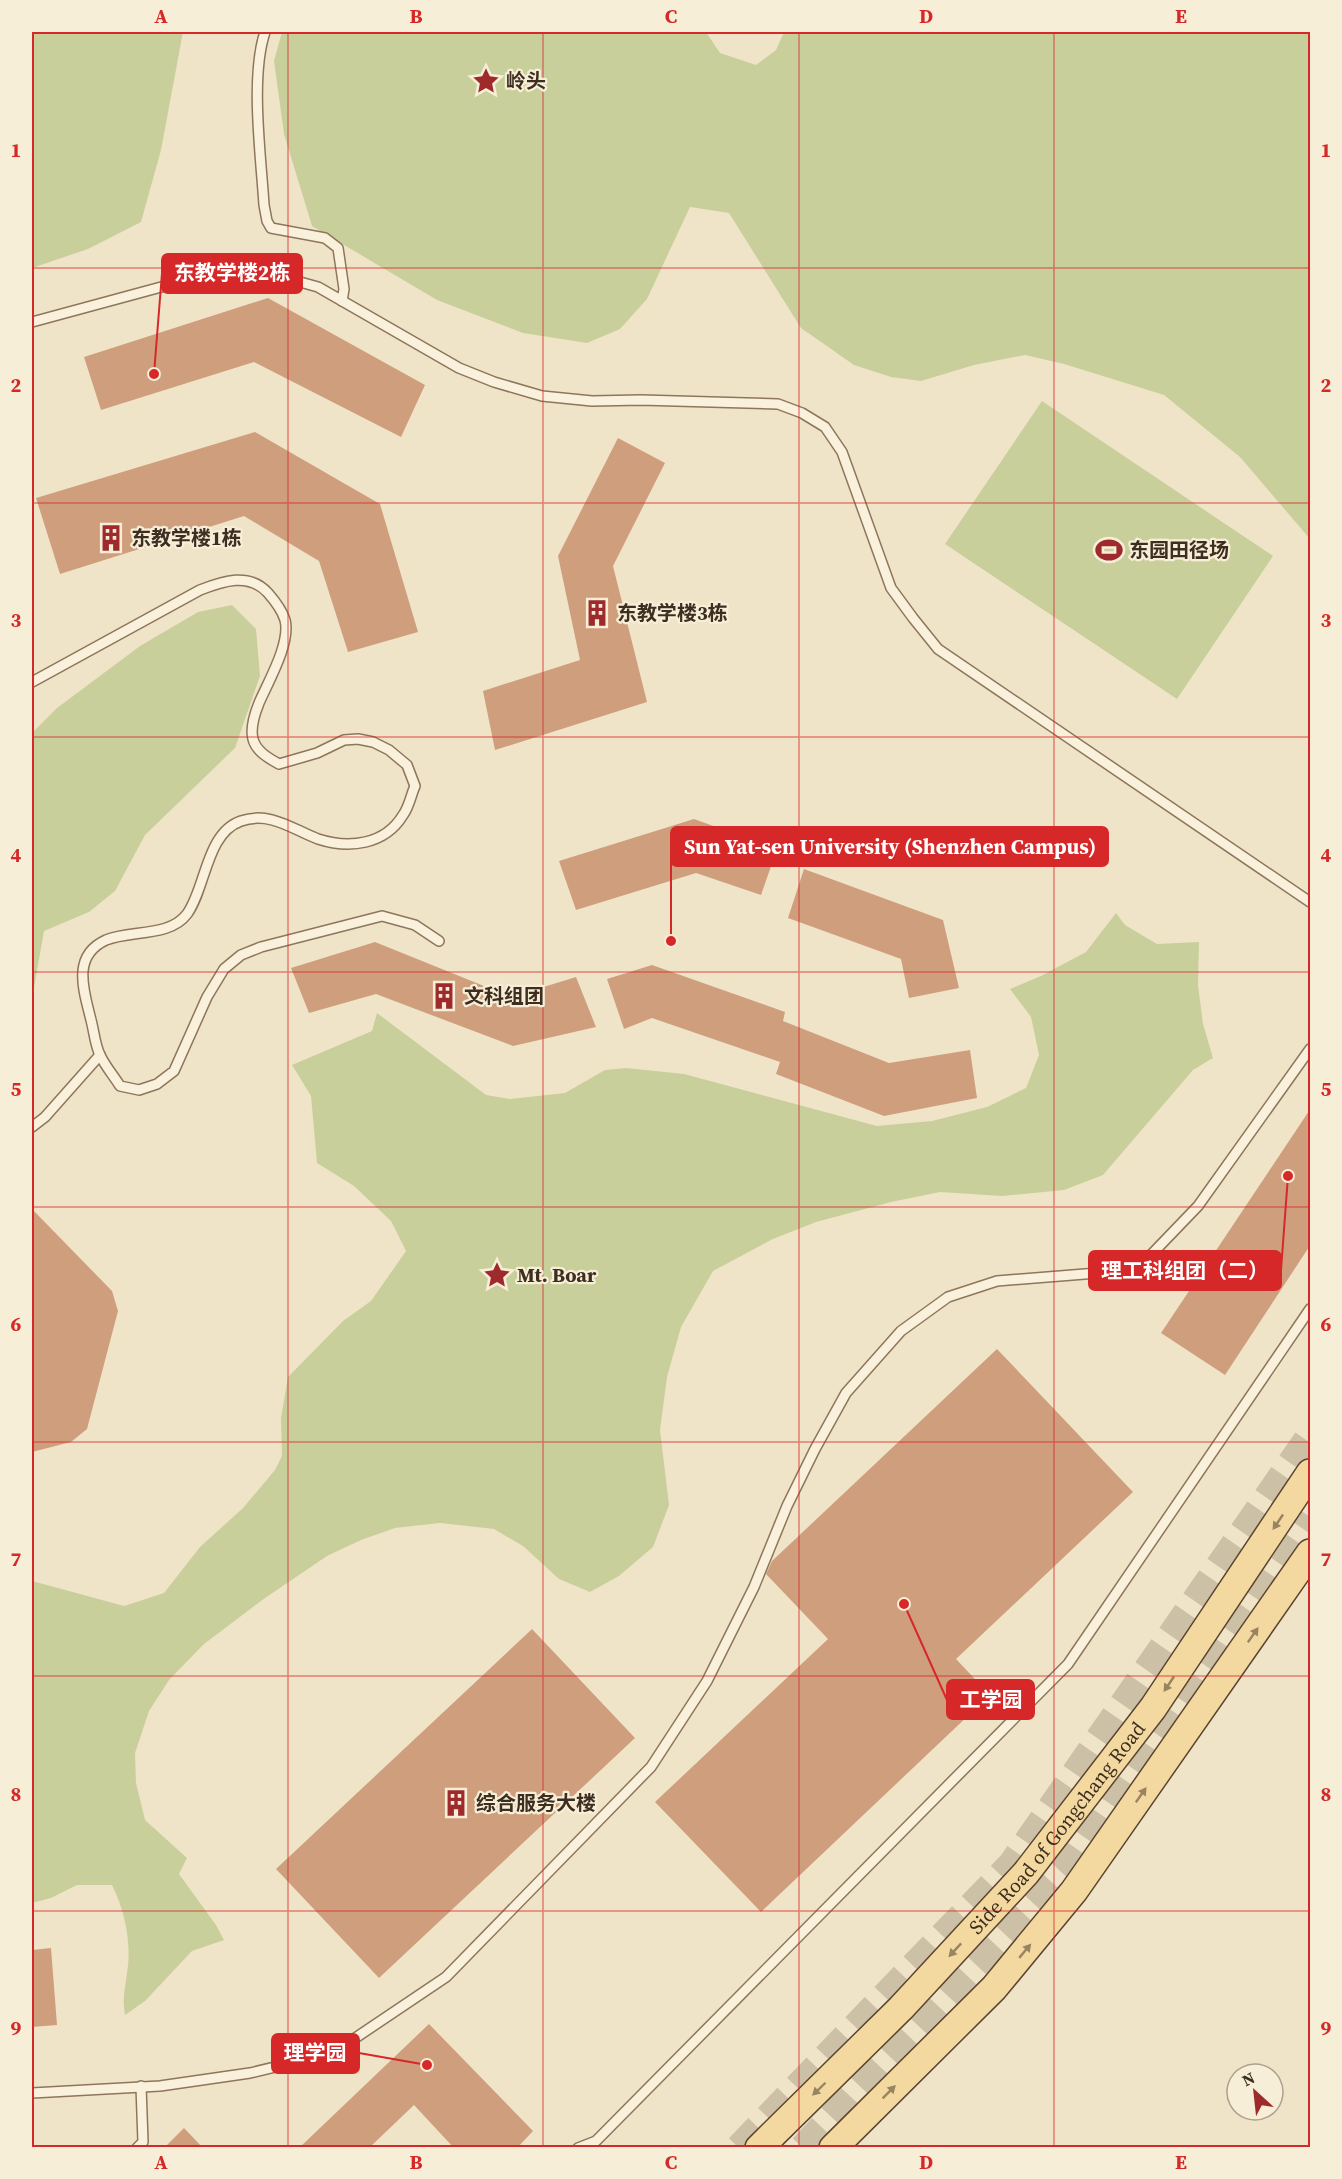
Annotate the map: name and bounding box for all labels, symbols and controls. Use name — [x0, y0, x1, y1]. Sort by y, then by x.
text: A — [154, 2, 168, 30]
text: B — [409, 2, 423, 30]
text: C — [665, 2, 677, 30]
text: D — [919, 2, 933, 30]
text: E — [1175, 2, 1187, 30]
place icon: 岭头 — [471, 66, 501, 96]
place label: 岭头 — [506, 67, 546, 95]
text: 1 — [11, 136, 21, 164]
text: 1 — [1321, 136, 1331, 164]
callout: 东教学楼2栋 — [162, 254, 302, 293]
text: 东教学楼2栋 — [174, 258, 290, 287]
text: 2 — [11, 371, 22, 399]
text: 2 — [1321, 371, 1332, 399]
building icon: 东教学楼1栋 — [96, 523, 126, 553]
place label: 东教学楼1栋 — [131, 524, 242, 552]
sports icon: 东园田径场 — [1094, 535, 1124, 565]
place label: 东园田径场 — [1129, 536, 1229, 564]
building icon: 东教学楼3栋 — [582, 598, 612, 628]
place label: 东教学楼3栋 — [617, 599, 728, 627]
text: 3 — [11, 606, 22, 634]
text: 3 — [1321, 606, 1332, 634]
callout: Sun Yat-sen University (Shenzhen Campus) — [671, 827, 1108, 866]
text: Sun Yat-sen University (Shenzhen Campus) — [684, 832, 1096, 861]
text: 4 — [11, 841, 22, 869]
text: 4 — [1321, 841, 1332, 869]
building icon: 文科组团 — [429, 981, 459, 1011]
place label: 文科组团 — [464, 982, 544, 1010]
text: 5 — [11, 1075, 22, 1103]
text: 5 — [1321, 1075, 1332, 1103]
callout: 理工科组团（二） — [1089, 1251, 1281, 1290]
text: 理工科组团（二） — [1101, 1256, 1269, 1285]
place icon: Mt. Boar — [482, 1260, 512, 1290]
place label: Mt. Boar — [517, 1261, 597, 1289]
text: 6 — [11, 1310, 22, 1338]
text: 6 — [1321, 1310, 1332, 1338]
one-way arrow — [1272, 1513, 1284, 1529]
text: 7 — [11, 1545, 22, 1573]
text: 7 — [1321, 1545, 1332, 1573]
one-way arrow — [1247, 1628, 1259, 1644]
one-way arrow — [1163, 1675, 1175, 1691]
callout: 工学园 — [947, 1680, 1034, 1719]
text: 工学园 — [960, 1685, 1023, 1714]
street label: Side Road of Gongchang Road — [962, 1715, 1152, 1940]
text: 8 — [11, 1780, 21, 1808]
text: 8 — [1321, 1780, 1331, 1808]
building icon: 综合服务大楼 — [441, 1788, 471, 1818]
one-way arrow — [1135, 1788, 1147, 1804]
place label: 综合服务大楼 — [476, 1789, 596, 1817]
one-way arrow — [948, 1942, 962, 1957]
one-way arrow — [1018, 1943, 1031, 1959]
text: 9 — [11, 2014, 22, 2042]
text: 9 — [1321, 2014, 1332, 2042]
callout: 理学园 — [272, 2034, 359, 2073]
text: 理学园 — [284, 2038, 347, 2067]
north arrow — [1225, 2062, 1285, 2122]
text: N — [1238, 2066, 1259, 2091]
one-way arrow — [811, 2082, 826, 2096]
one-way arrow — [882, 2085, 896, 2099]
text: A — [154, 2148, 168, 2176]
text: B — [409, 2148, 423, 2176]
text: C — [665, 2148, 677, 2176]
text: D — [919, 2148, 933, 2176]
text: E — [1175, 2148, 1187, 2176]

